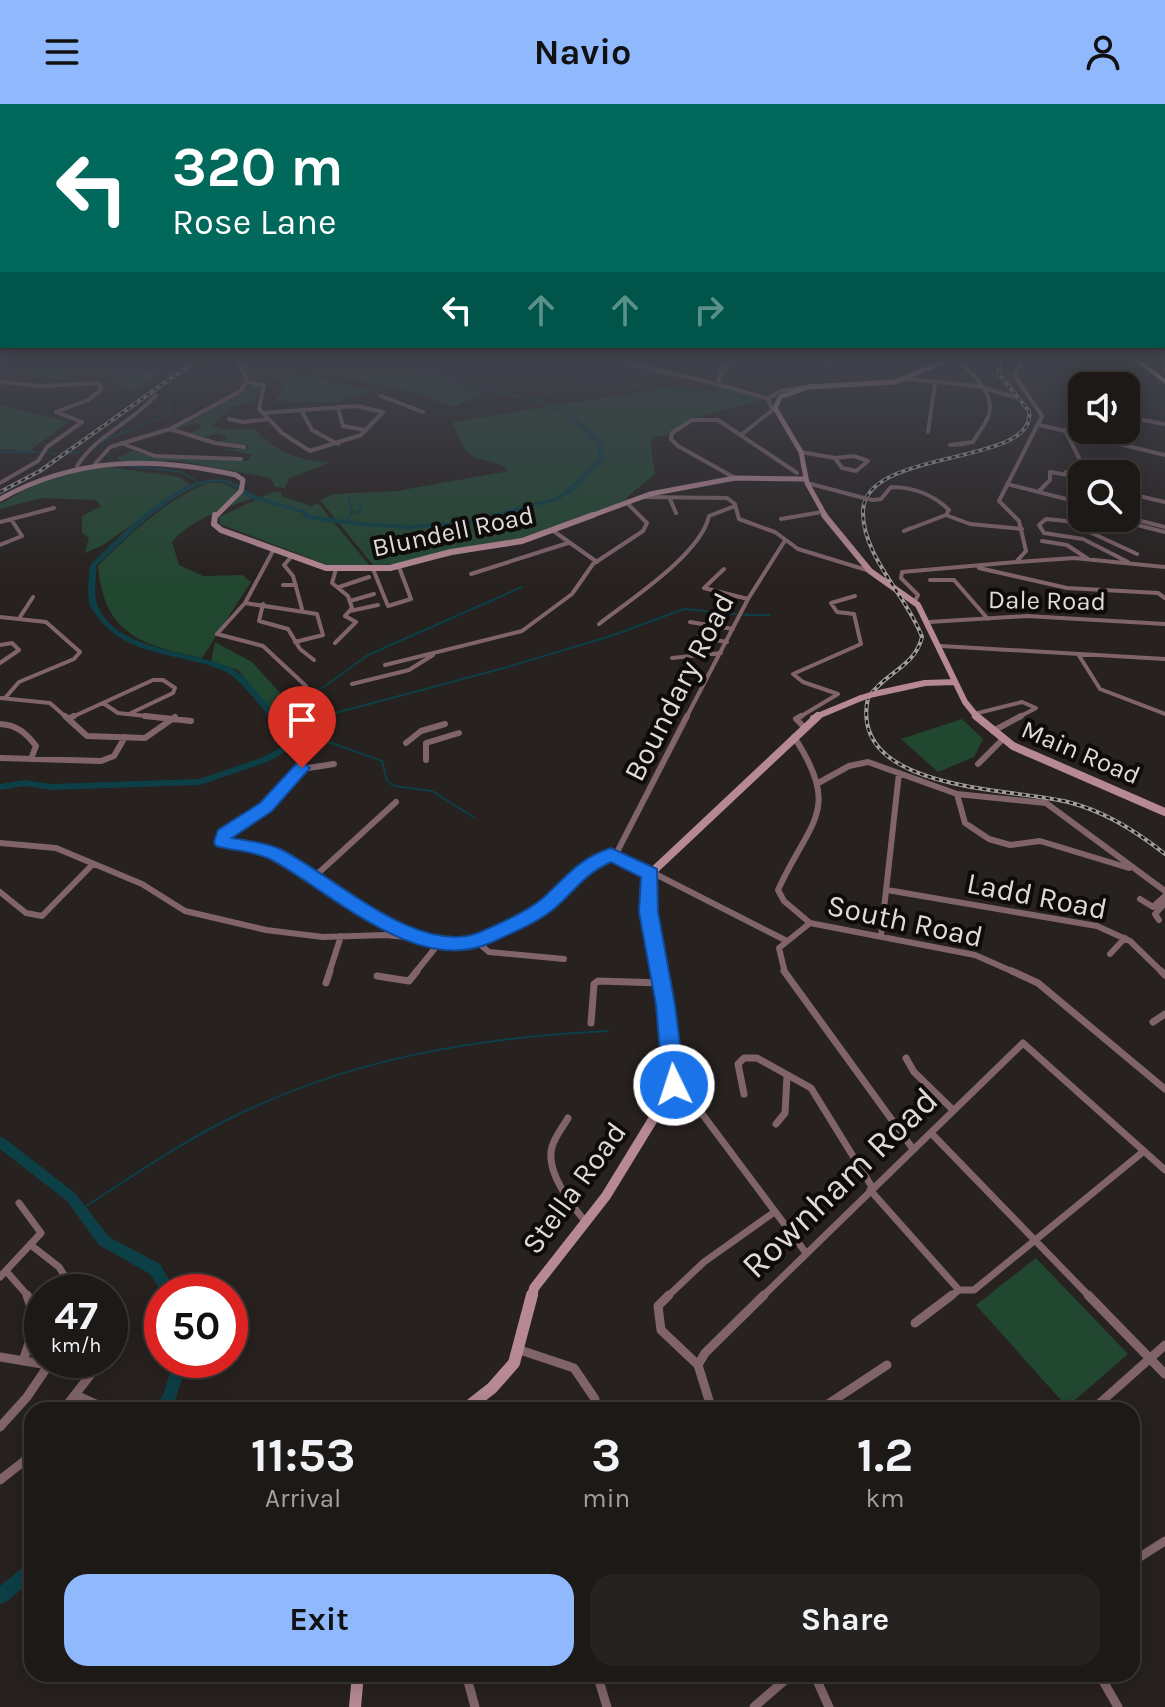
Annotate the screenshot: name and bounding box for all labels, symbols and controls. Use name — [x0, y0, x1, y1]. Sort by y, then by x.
icon: menu — [40, 30, 84, 74]
icon: person — [1081, 30, 1125, 74]
text: Navio — [534, 31, 631, 73]
text: 320 m — [172, 134, 343, 199]
icon: left — [40, 136, 144, 240]
text: Rose Lane — [172, 201, 337, 243]
icon: left — [435, 288, 479, 332]
icon: ahead — [519, 288, 563, 332]
icon: ahead — [603, 288, 647, 332]
icon: right — [687, 288, 731, 332]
map controls — [1068, 372, 1140, 532]
button: sound — [1068, 372, 1140, 444]
button: search — [1068, 460, 1140, 532]
street label: Blundell Road — [370, 499, 537, 564]
street label: Dale Road — [988, 584, 1106, 617]
street label: Boundary Road — [616, 587, 742, 787]
pin — [268, 686, 336, 768]
icon: arrive — [280, 698, 324, 742]
street label: Main Road — [1017, 714, 1145, 791]
street label: Ladd Road — [964, 865, 1110, 927]
street label: South Road — [824, 887, 986, 955]
position arrow — [632, 1043, 716, 1127]
street label: Rownham Road — [733, 1079, 946, 1287]
street label: Stella Road — [514, 1115, 634, 1261]
speed limit sign: 50 — [144, 1274, 248, 1378]
text: 47 — [54, 1292, 98, 1339]
text: km/h — [51, 1334, 101, 1357]
text: 11:53 — [251, 1427, 356, 1483]
text: 3 — [591, 1427, 621, 1483]
text: 1.2 — [857, 1427, 913, 1483]
text: Arrival — [265, 1483, 341, 1514]
text: min — [582, 1483, 630, 1514]
text: km — [866, 1483, 905, 1514]
button: Exit — [64, 1574, 574, 1666]
button: Share — [590, 1574, 1100, 1666]

